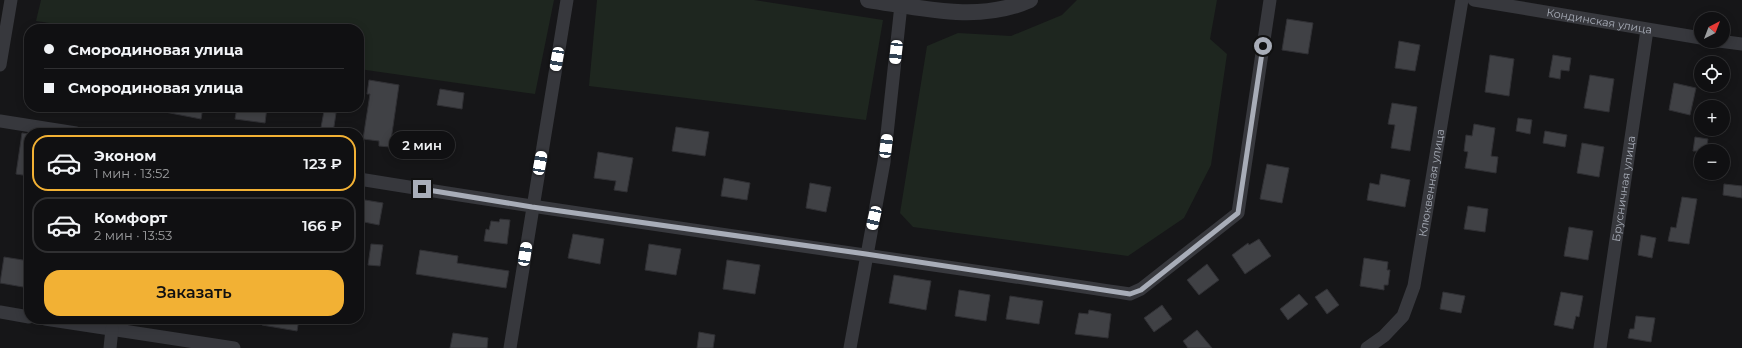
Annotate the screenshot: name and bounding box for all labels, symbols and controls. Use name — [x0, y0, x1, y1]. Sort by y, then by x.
street label: Кондинская улица — [1545, 5, 1653, 37]
north arrow — [1694, 12, 1730, 48]
map controls — [1694, 12, 1730, 180]
route start — [1254, 37, 1272, 55]
car — [889, 39, 903, 65]
text: Смородиновая улица — [68, 40, 243, 59]
car — [549, 46, 565, 72]
button: locate — [1694, 56, 1730, 92]
text: Смородиновая улица — [68, 78, 243, 97]
button: + — [1694, 100, 1730, 136]
street label: Клюквенная улица — [1415, 128, 1447, 238]
callout: 2 мин — [389, 131, 455, 159]
car — [879, 133, 893, 159]
street label: Брусничная улица — [1609, 135, 1638, 243]
text: 2 мин — [402, 137, 442, 153]
button: − — [1694, 144, 1730, 180]
icon: car — [46, 145, 82, 181]
text: Эконом — [94, 146, 156, 165]
car — [532, 150, 548, 176]
text: 123 ₽ — [303, 154, 342, 173]
text: 1 мин · 13:52 — [94, 165, 170, 181]
route end — [413, 180, 431, 198]
car — [865, 205, 883, 231]
icon: car — [46, 207, 82, 243]
text: Комфорт — [94, 208, 167, 227]
text: 166 ₽ — [302, 216, 342, 235]
text: 2 мин · 13:53 — [94, 227, 172, 243]
car — [517, 241, 533, 267]
button: Заказать — [44, 270, 344, 316]

